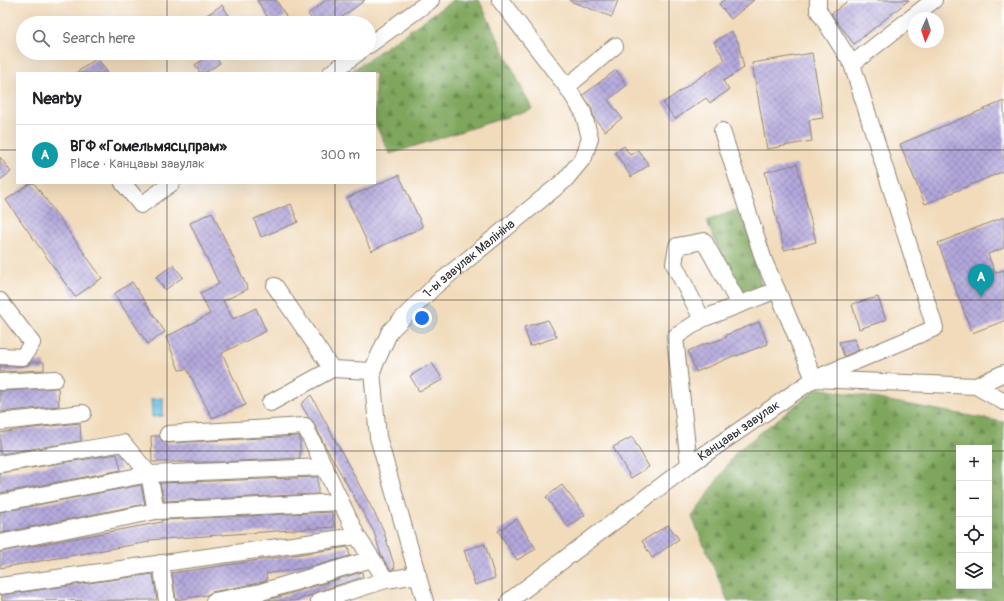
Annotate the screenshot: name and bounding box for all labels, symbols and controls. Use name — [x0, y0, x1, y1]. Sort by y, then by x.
north arrow — [908, 12, 944, 48]
search box — [16, 16, 376, 60]
icon: search — [30, 27, 52, 49]
text: Search here — [62, 29, 135, 48]
text: Nearby — [32, 88, 81, 109]
text: ВГФ «Гомельмясцпрам» — [70, 137, 227, 156]
text: A — [41, 147, 49, 163]
text: 300 m — [321, 147, 360, 163]
text: Place · Канцавы завулак — [70, 156, 205, 172]
street label: 1-ы завулак Малініна — [420, 216, 518, 301]
pin: A — [968, 264, 994, 297]
your location — [412, 308, 432, 328]
street label: Канцавы завулак — [695, 397, 783, 464]
map controls — [956, 445, 992, 589]
button: + — [956, 445, 992, 481]
button: − — [956, 481, 992, 517]
button: locate — [956, 517, 992, 553]
button: layers — [956, 553, 992, 589]

